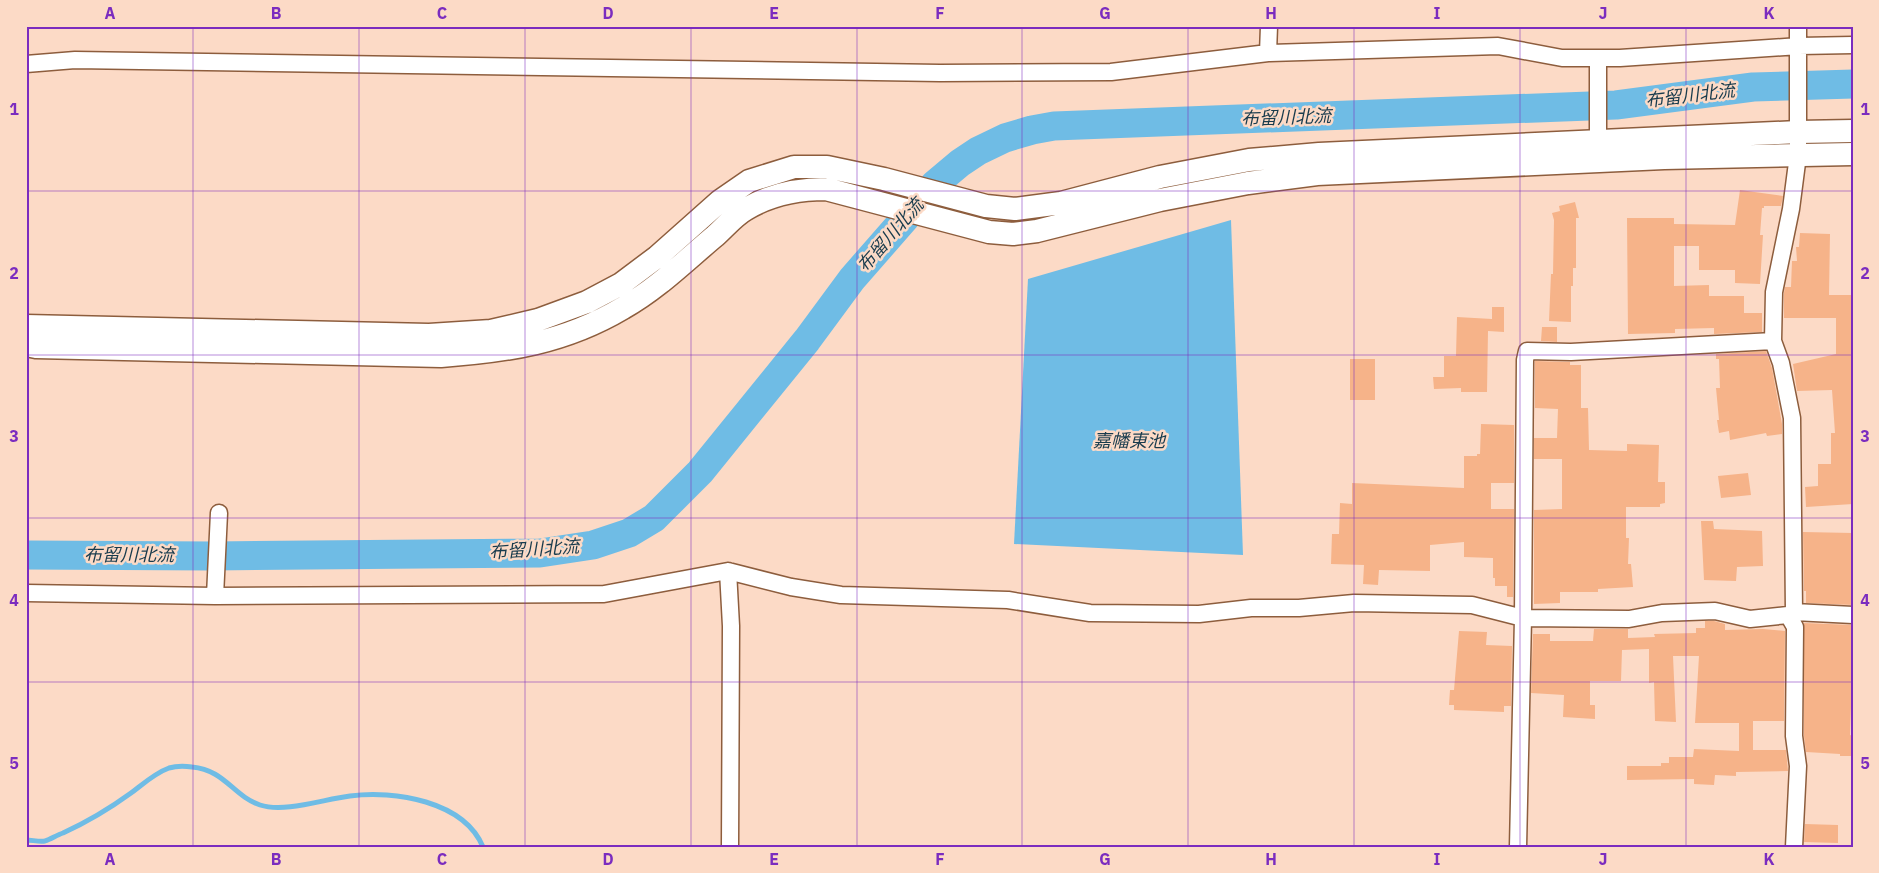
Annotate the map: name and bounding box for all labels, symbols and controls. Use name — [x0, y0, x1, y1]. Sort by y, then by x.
text: A — [105, 3, 116, 23]
text: B — [271, 3, 282, 23]
text: C — [437, 3, 447, 23]
text: D — [602, 3, 614, 23]
text: E — [769, 3, 779, 23]
text: F — [935, 3, 945, 23]
text: G — [1099, 3, 1111, 23]
text: H — [1265, 3, 1277, 23]
text: I — [1434, 3, 1441, 23]
text: J — [1599, 3, 1607, 23]
text: K — [1763, 3, 1775, 23]
water label: 布留川北流 — [1644, 78, 1739, 112]
text: 1 — [9, 99, 19, 119]
text: 1 — [1860, 99, 1870, 119]
water label: 布留川北流 — [1241, 104, 1334, 130]
water label: 布留川北流 — [852, 191, 930, 277]
text: 2 — [9, 263, 19, 283]
text: 2 — [1860, 263, 1870, 283]
text: 3 — [9, 426, 19, 446]
text: 3 — [1860, 426, 1870, 446]
water label: 嘉幡東池 — [1093, 429, 1167, 452]
water label: 布留川北流 — [488, 534, 583, 564]
water label: 布留川北流 — [84, 543, 177, 566]
text: 4 — [9, 590, 19, 610]
text: 4 — [1860, 590, 1870, 610]
text: 5 — [9, 753, 19, 773]
text: 5 — [1860, 753, 1870, 773]
text: A — [105, 849, 116, 869]
text: B — [271, 849, 282, 869]
text: C — [437, 849, 447, 869]
text: D — [602, 849, 614, 869]
text: E — [769, 849, 779, 869]
text: F — [935, 849, 945, 869]
text: G — [1099, 849, 1111, 869]
text: H — [1265, 849, 1277, 869]
text: I — [1434, 849, 1441, 869]
text: J — [1599, 849, 1607, 869]
text: K — [1763, 849, 1775, 869]

